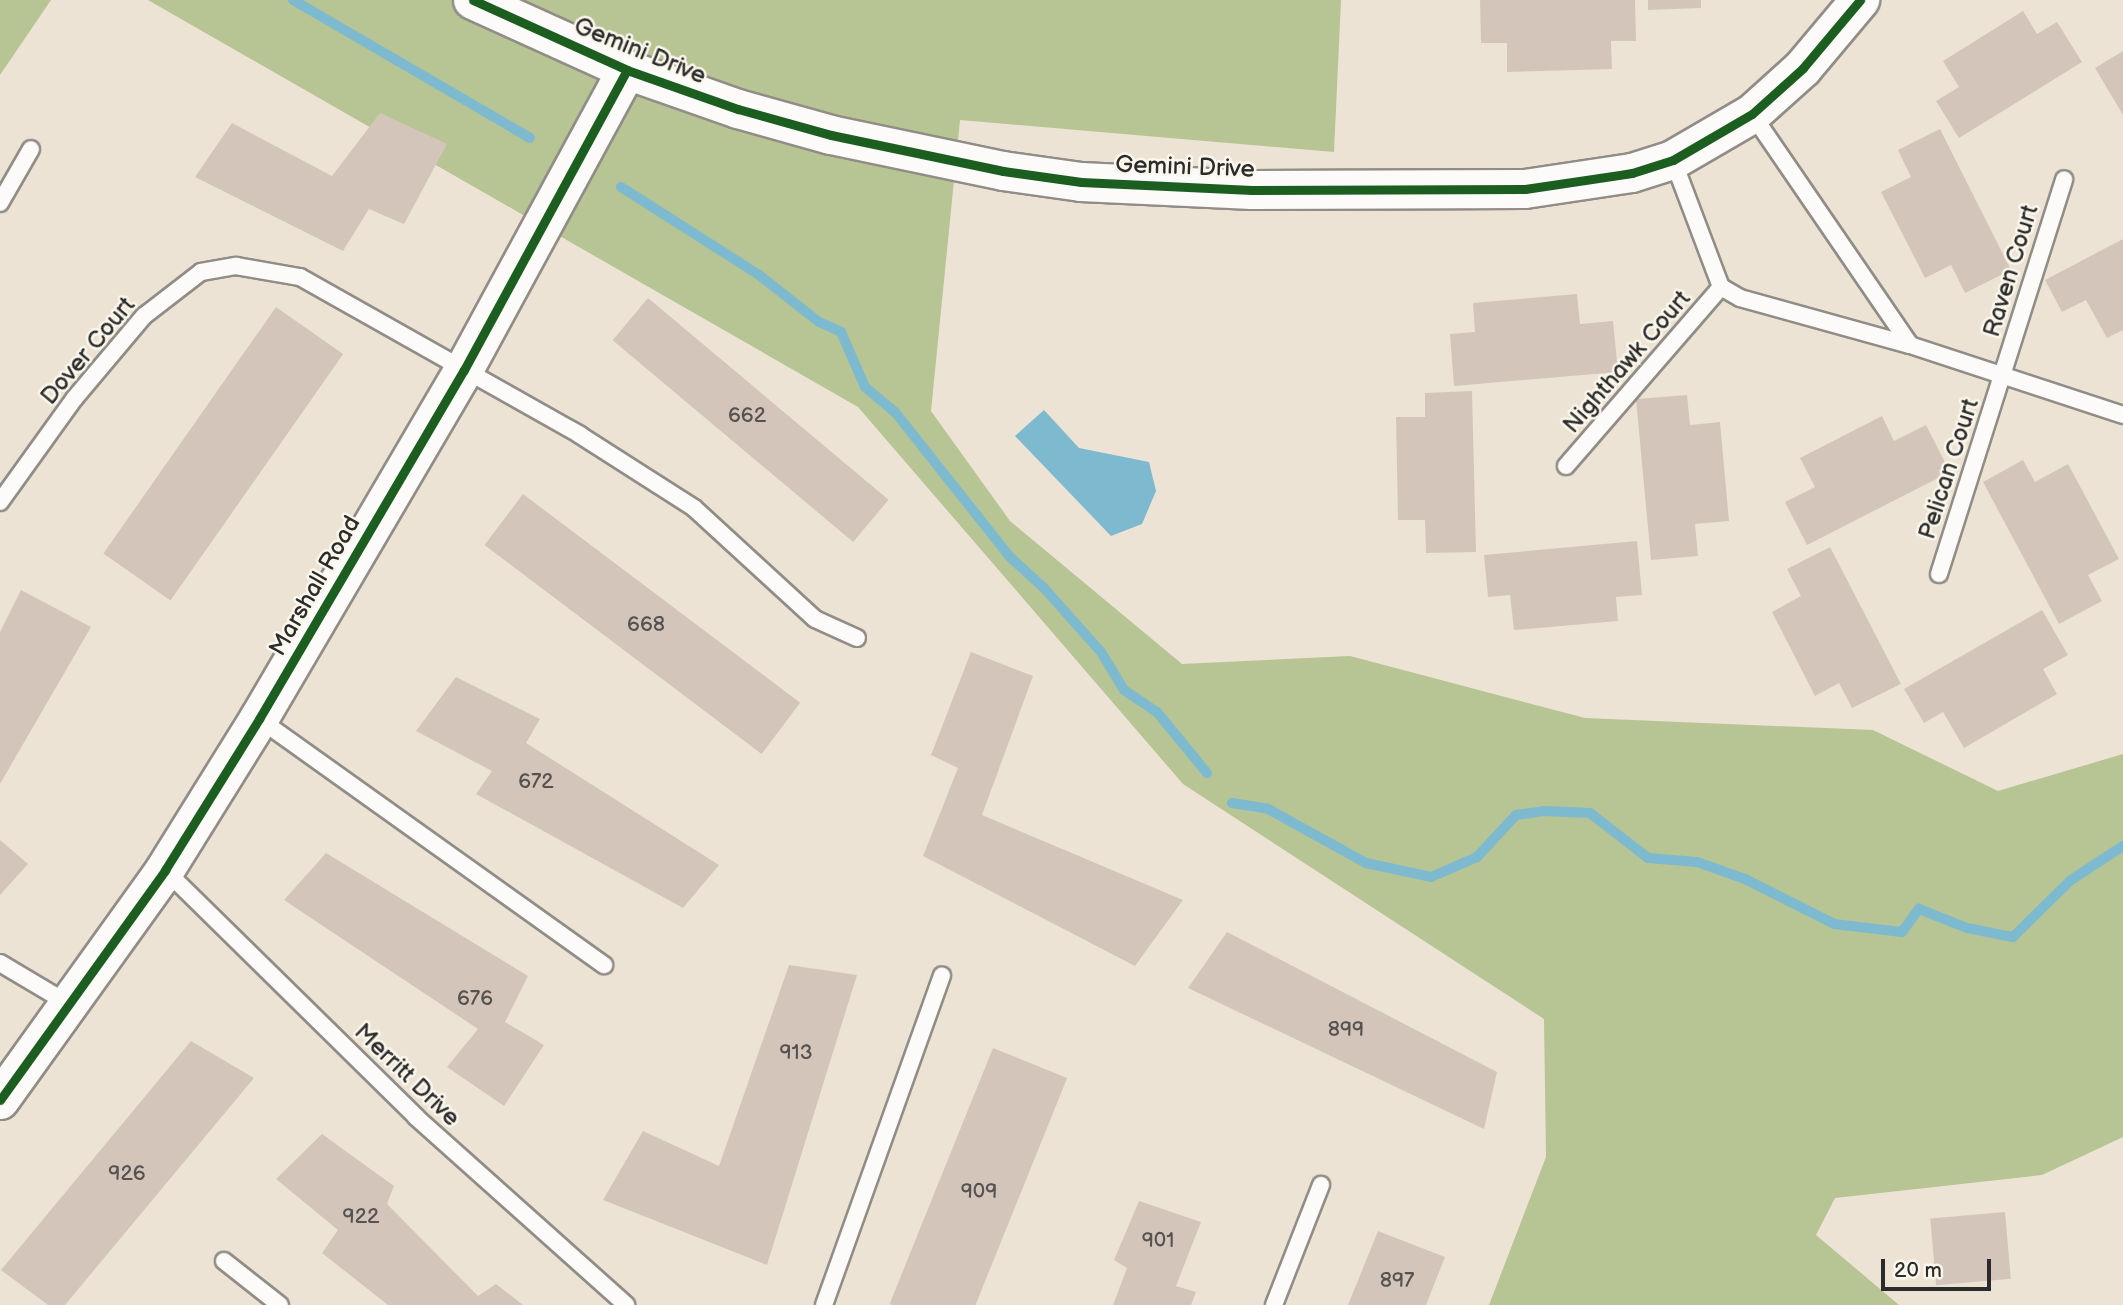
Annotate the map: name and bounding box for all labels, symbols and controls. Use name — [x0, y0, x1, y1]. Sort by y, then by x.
street label: Gemini Drive — [570, 11, 710, 91]
street label: Gemini Drive — [1115, 150, 1255, 184]
street label: Raven Court — [1977, 202, 2045, 340]
street label: Nighthawk Court — [1557, 285, 1697, 439]
street label: Dover Court — [35, 291, 141, 411]
street label: Pelican Court — [1913, 395, 1985, 543]
house number: 662 — [728, 403, 766, 429]
street label: Marshall Road — [263, 511, 367, 661]
house number: 668 — [627, 612, 665, 638]
house number: 672 — [518, 769, 554, 795]
house number: 676 — [457, 986, 493, 1012]
house number: 899 — [1328, 1017, 1364, 1043]
street label: Merritt Drive — [348, 1018, 466, 1132]
house number: 913 — [779, 1040, 813, 1066]
house number: 926 — [108, 1161, 146, 1187]
house number: 909 — [961, 1179, 997, 1205]
house number: 922 — [343, 1204, 379, 1230]
house number: 901 — [1142, 1228, 1174, 1254]
scale bar — [1885, 1246, 1995, 1290]
text: 20 m — [1894, 1258, 1942, 1283]
house number: 897 — [1380, 1268, 1414, 1294]

